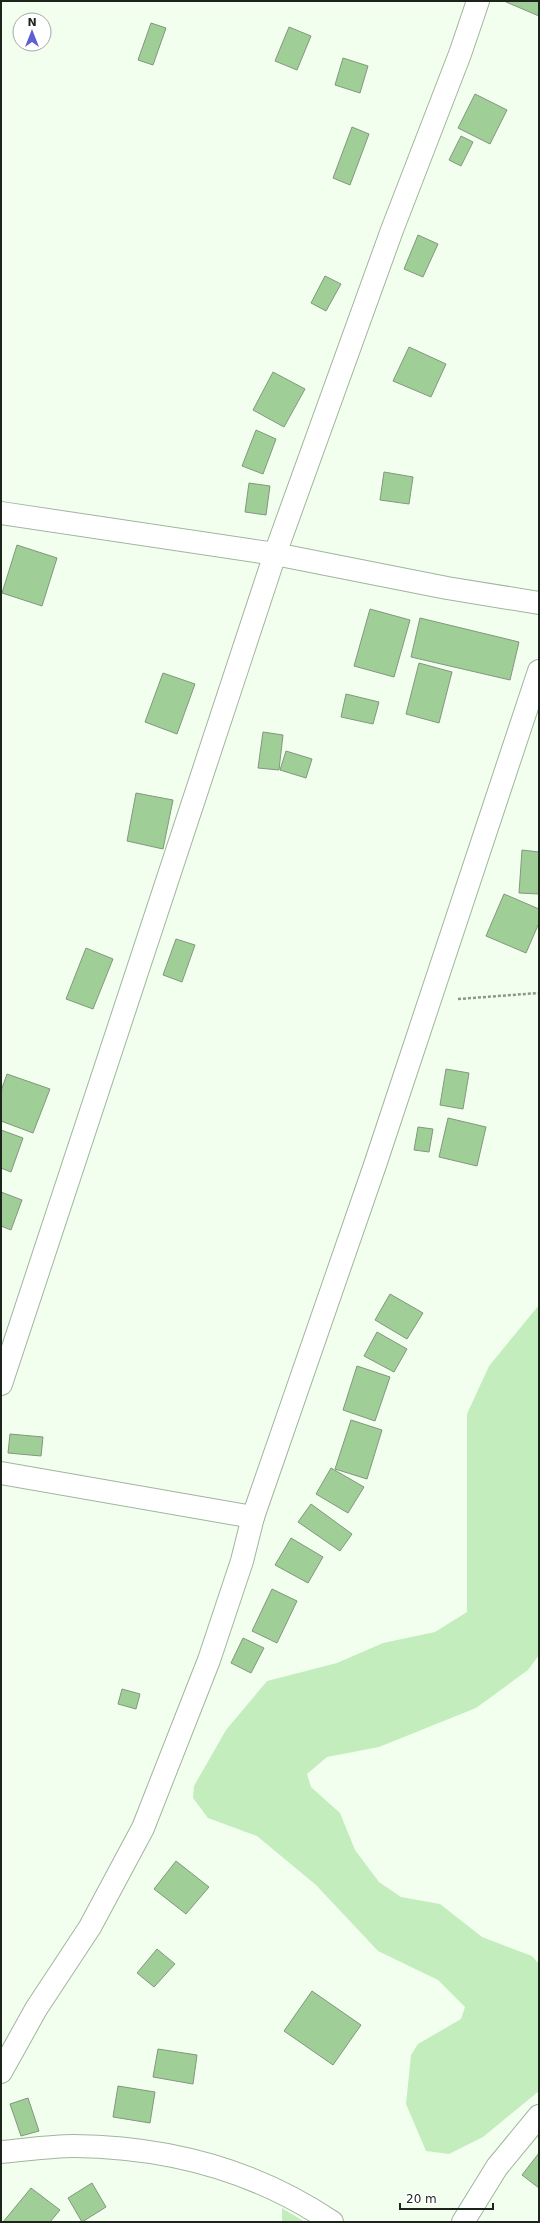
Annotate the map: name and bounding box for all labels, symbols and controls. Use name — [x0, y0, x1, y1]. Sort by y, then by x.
north arrow — [12, 12, 52, 52]
text: N — [27, 16, 37, 29]
scale bar — [400, 2185, 493, 2211]
text: 20 m — [406, 2192, 437, 2206]

